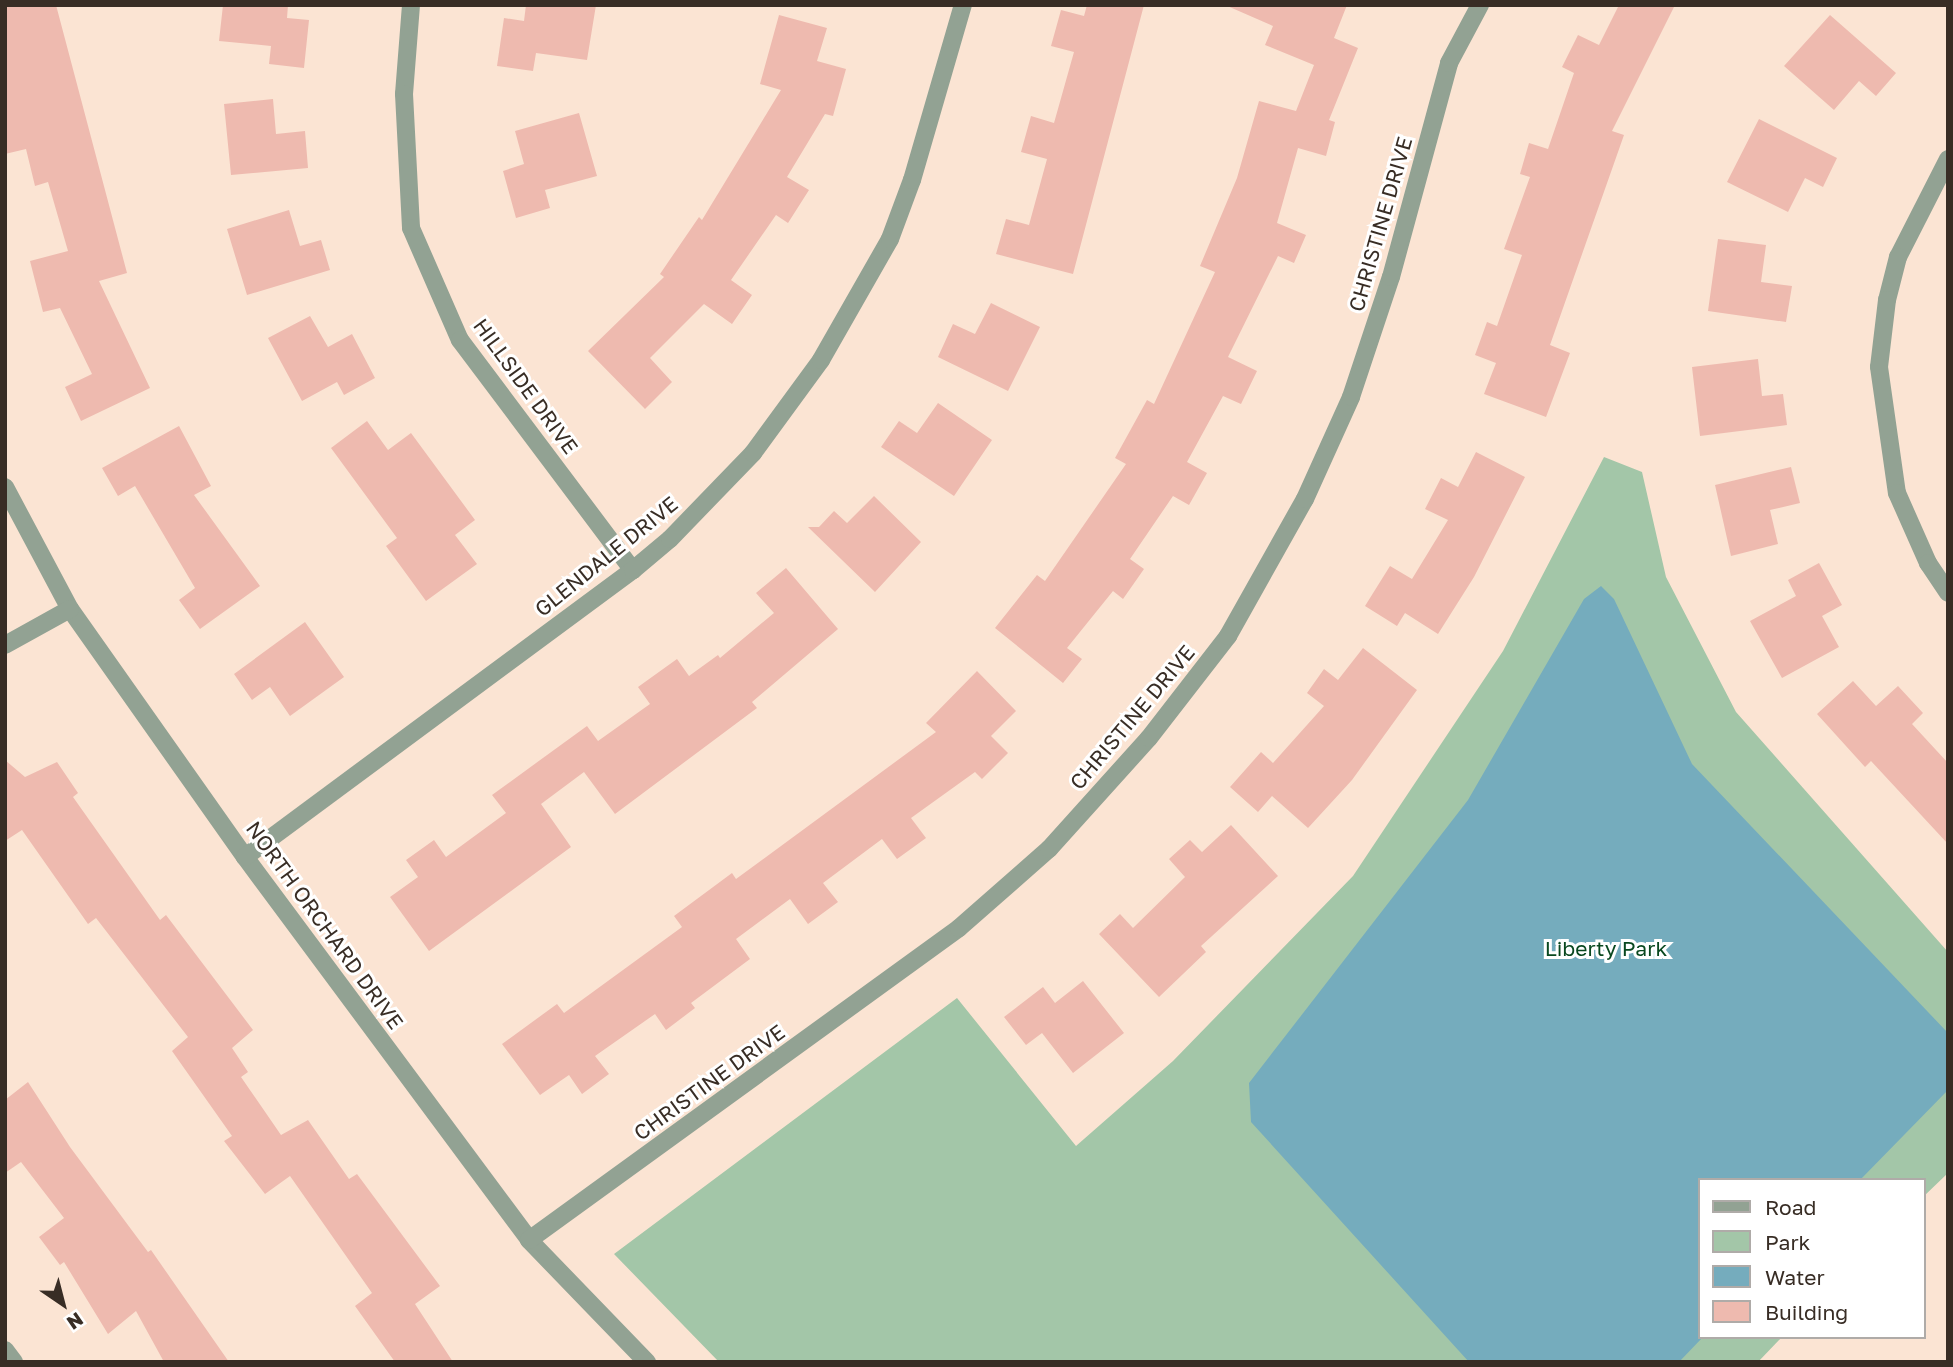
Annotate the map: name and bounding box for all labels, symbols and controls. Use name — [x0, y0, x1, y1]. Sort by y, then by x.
street label: CHRISTINE DRIVE — [1343, 134, 1417, 314]
street label: HILLSIDE DRIVE — [468, 313, 584, 459]
street label: GLENDALE DRIVE — [530, 491, 682, 621]
street label: CHRISTINE DRIVE — [1064, 640, 1200, 794]
street label: NORTH ORCHARD DRIVE — [241, 816, 409, 1034]
park label: Liberty Park — [1545, 935, 1667, 961]
street label: CHRISTINE DRIVE — [629, 1019, 789, 1145]
legend — [1698, 1178, 1925, 1339]
text: Road — [1765, 1194, 1816, 1220]
text: Park — [1765, 1229, 1810, 1255]
text: Water — [1765, 1264, 1825, 1290]
north arrow — [28, 1269, 98, 1339]
text: Building — [1765, 1299, 1848, 1325]
text: N — [63, 1308, 88, 1335]

